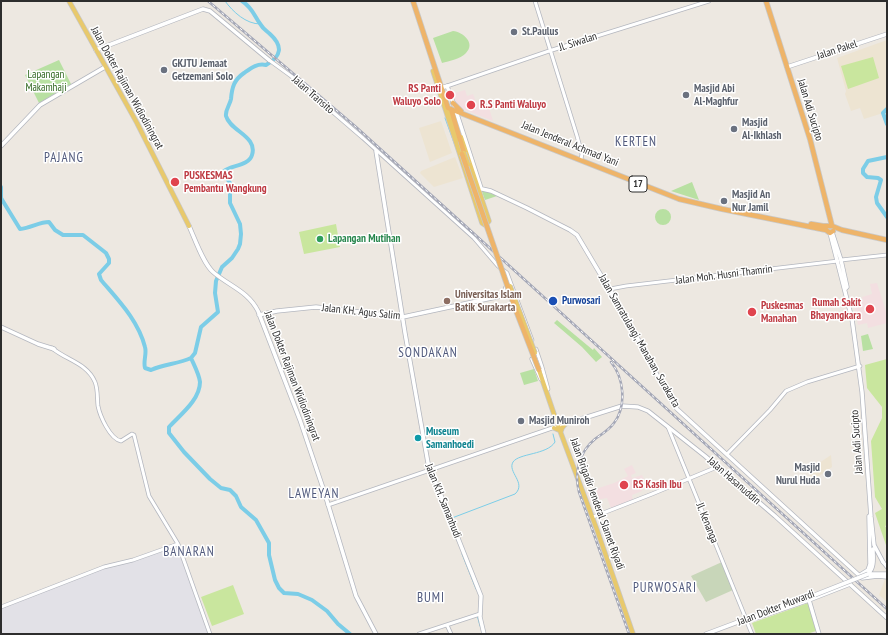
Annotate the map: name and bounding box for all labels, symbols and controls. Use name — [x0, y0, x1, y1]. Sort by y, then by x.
street label: Jalan Dokter Rajiman Widiodiningrat — [88, 24, 166, 152]
place label: St.Paulus — [522, 25, 558, 39]
marker: St.Paulus — [509, 27, 519, 37]
street label: Jl. Siwalan — [557, 30, 599, 54]
street label: Jalan Pakel — [815, 37, 859, 63]
place label: GKJTU Jemaat Getzemani Solo — [172, 57, 233, 83]
marker: GKJTU Jemaat Getzemani Solo — [159, 65, 169, 75]
park label: Lapangan Makamhaji — [25, 68, 67, 94]
street label: Jalan Transito — [289, 73, 337, 117]
street label: Jalan Adi Sucipto — [794, 77, 826, 143]
place label: RS Panti Waluyo Solo — [393, 82, 441, 108]
place label: Masjid Abi Al-Maghfur — [694, 82, 738, 108]
marker: RS Panti Waluyo Solo — [444, 89, 456, 101]
marker: Masjid Abi Al-Maghfur — [681, 90, 691, 100]
place label: R.S Panti Waluyo — [480, 98, 546, 112]
marker: R.S Panti Waluyo — [465, 99, 477, 111]
place label: Masjid Al-Ikhlash — [742, 116, 782, 142]
street label: Jalan Jenderal Achmad Yani — [520, 119, 620, 169]
marker: Masjid Al-Ikhlash — [729, 124, 739, 134]
district label: KERTEN — [615, 134, 657, 150]
district label: PAJANG — [44, 150, 84, 166]
place label: PUSKESMAS Pembantu Wangkung — [184, 169, 267, 195]
marker: PUSKESMAS Pembantu Wangkung — [169, 176, 181, 188]
road number: 17 — [629, 176, 647, 192]
place label: Masjid An Nur Jamil — [732, 188, 770, 214]
marker: Masjid An Nur Jamil — [719, 196, 729, 206]
place label: Lapangan Mutihan — [328, 232, 401, 246]
marker: Lapangan Mutihan — [315, 234, 325, 244]
street label: Jalan Moh. Husni Thamrin — [675, 263, 773, 287]
street label: Jalan Samratulangi, Manahan, Surakarta — [595, 272, 683, 410]
place label: Universitas Islam Batik Surakarta — [455, 288, 521, 314]
place label: Purwosari — [562, 294, 601, 308]
marker: Purwosari — [547, 295, 559, 307]
marker: Universitas Islam Batik Surakarta — [442, 296, 452, 306]
place label: Rumah Sakit Bhayangkara — [811, 296, 861, 322]
place label: Puskesmas Manahan — [761, 299, 803, 325]
street label: Jalan KH. Agus Salim — [321, 301, 401, 323]
marker: Rumah Sakit Bhayangkara — [864, 303, 876, 315]
marker: Puskesmas Manahan — [746, 306, 758, 318]
street label: Jalan Dokter Rajiman Widiodiningrat — [261, 309, 323, 443]
district label: SONDAKAN — [398, 345, 458, 361]
street label: Jalan Adi Sucipto — [848, 410, 866, 474]
place label: Masjid Muniroh — [529, 414, 589, 428]
marker: Masjid Muniroh — [516, 416, 526, 426]
place label: Museum Samanhoedi — [426, 425, 474, 451]
marker: Museum Samanhoedi — [413, 433, 423, 443]
street label: Jalan Brigadir Jenderal Slamet Riyadi — [567, 436, 627, 572]
street label: Jalan Hasanuddin — [705, 454, 763, 508]
place label: Masjid Nurul Huda — [776, 461, 820, 487]
street label: Jalan KH. Samanhudi — [422, 462, 464, 540]
marker: Masjid Nurul Huda — [823, 469, 833, 479]
place label: RS Kasih Ibu — [633, 478, 682, 492]
marker: RS Kasih Ibu — [618, 479, 630, 491]
district label: LAWEYAN — [289, 486, 339, 502]
street label: Jl. Kenanga — [693, 501, 721, 545]
district label: BANARAN — [163, 544, 215, 560]
district label: PURWOSARI — [633, 580, 697, 596]
street label: Jalan Dokter Muwardi — [736, 587, 816, 629]
district label: BUMI — [417, 590, 445, 606]

